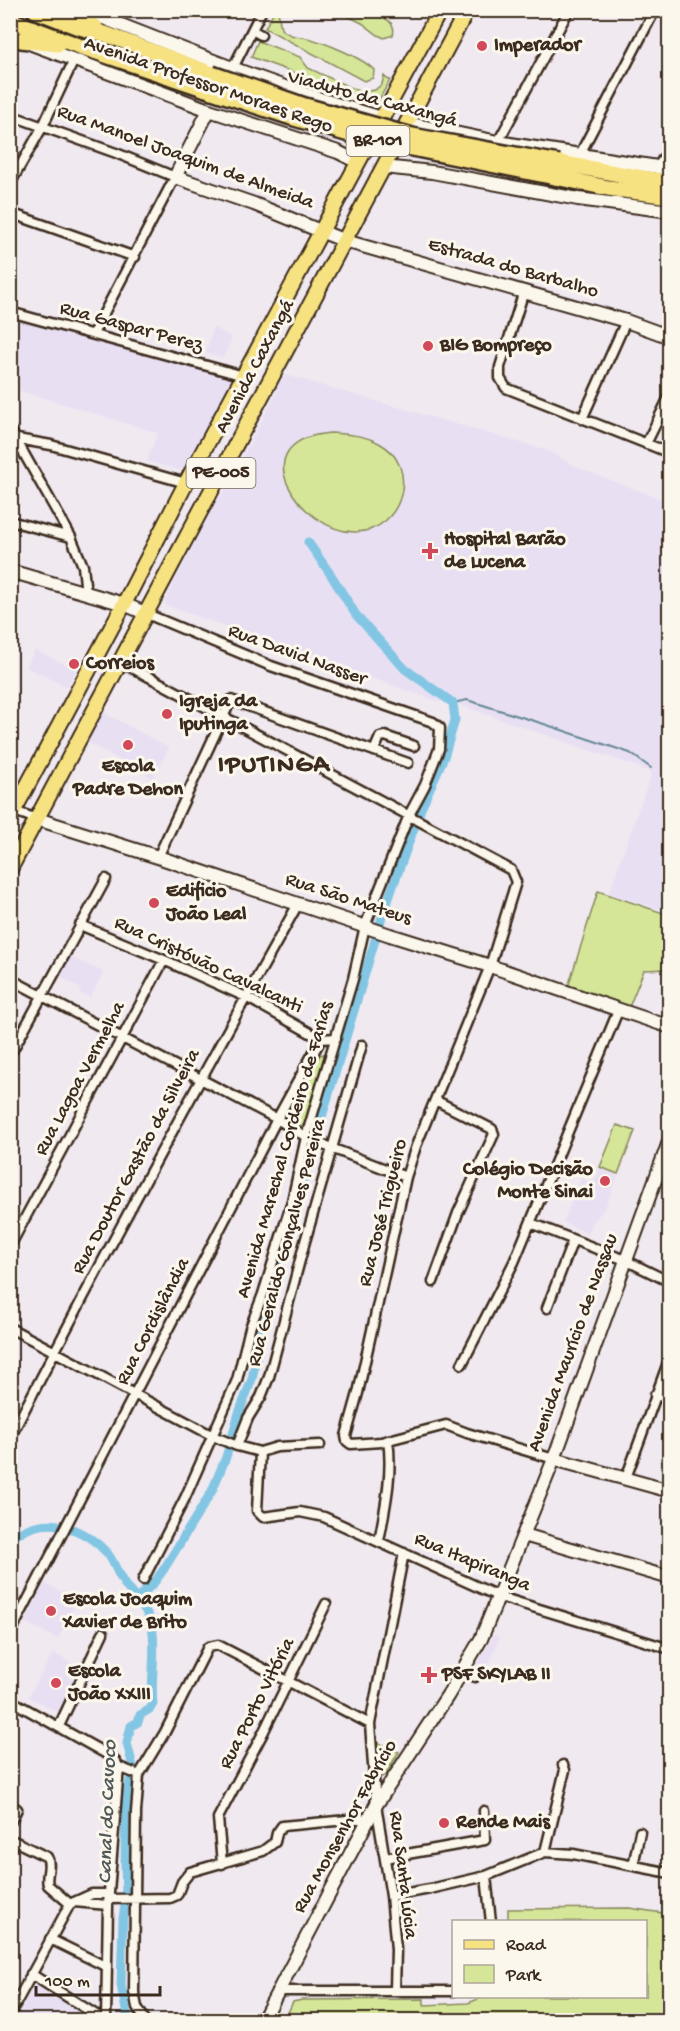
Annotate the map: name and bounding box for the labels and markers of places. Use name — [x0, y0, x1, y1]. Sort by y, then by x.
place label: Imperador — [494, 35, 582, 58]
marker: Imperador — [475, 39, 489, 53]
place label: BIG Bompreço — [439, 335, 552, 358]
marker: BIG Bompreço — [421, 339, 435, 353]
place label: Hospital Barão de Lucena — [444, 529, 566, 575]
marker: Hospital Barão de Lucena — [421, 542, 439, 560]
place label: Correios — [85, 653, 155, 676]
marker: Correios — [67, 657, 81, 671]
place label: Igreja da Iputinga — [179, 691, 258, 737]
marker: Igreja da Iputinga — [160, 707, 174, 721]
marker: Escola Padre Dehon — [121, 738, 135, 752]
place label: Escola Padre Dehon — [72, 756, 183, 802]
place label: Edificio João Leal — [165, 880, 247, 927]
marker: Edificio João Leal — [147, 896, 161, 910]
place label: Colégio Decisão Monte Sinai — [462, 1159, 594, 1205]
marker: Colégio Decisão Monte Sinai — [598, 1174, 612, 1188]
place label: Escola Joaquim Xavier de Brito — [62, 1589, 193, 1635]
marker: Escola Joaquim Xavier de Brito — [44, 1604, 58, 1618]
place label: Escola João XXIII — [67, 1661, 151, 1707]
place label: PSF SKYLAB II — [441, 1664, 551, 1687]
marker: PSF SKYLAB II — [420, 1666, 438, 1684]
marker: Escola João XXIII — [49, 1676, 63, 1690]
place label: Rende Mais — [455, 1812, 551, 1835]
marker: Rende Mais — [437, 1816, 451, 1830]

